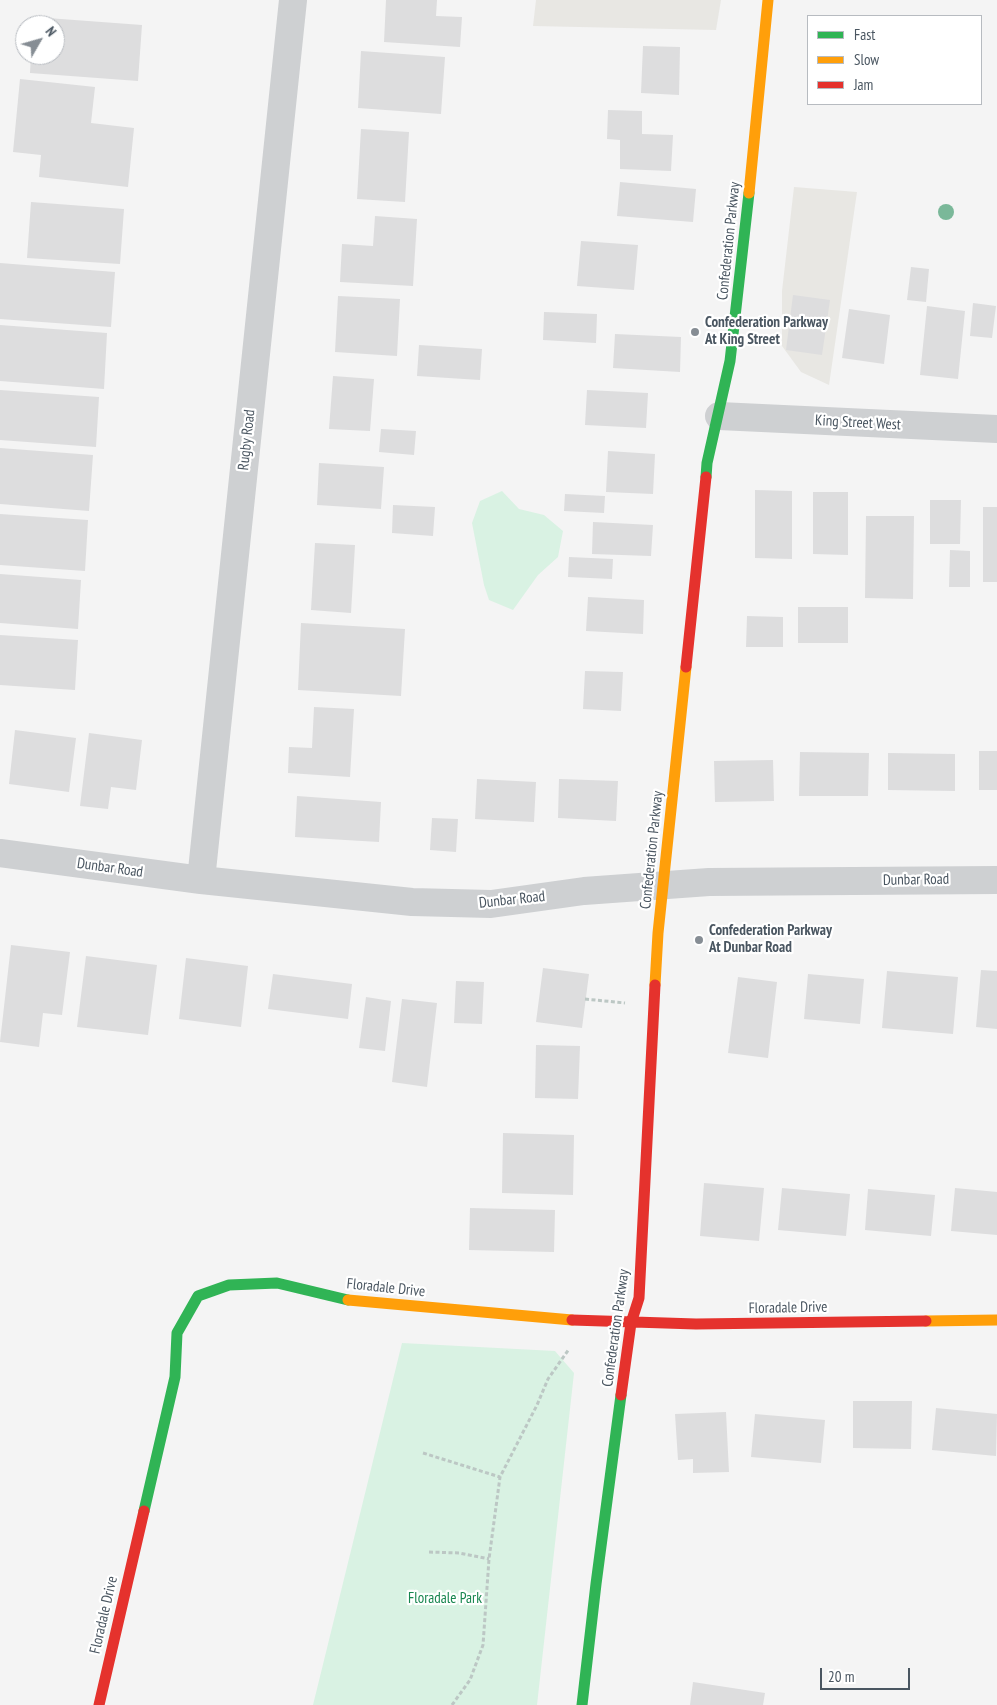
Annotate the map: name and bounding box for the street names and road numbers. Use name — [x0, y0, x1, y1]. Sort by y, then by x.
street label: Confederation Parkway — [714, 181, 744, 301]
street label: Rugby Road — [235, 409, 259, 471]
street label: King Street West — [815, 412, 901, 434]
street label: Confederation Parkway — [637, 790, 667, 910]
street label: Dunbar Road — [76, 854, 144, 882]
street label: Dunbar Road — [883, 870, 949, 890]
street label: Dunbar Road — [478, 888, 546, 912]
street label: Confederation Parkway — [599, 1268, 633, 1388]
street label: Floradale Drive — [346, 1275, 426, 1301]
street label: Floradale Drive — [748, 1298, 828, 1318]
street label: Floradale Drive — [86, 1575, 122, 1655]

